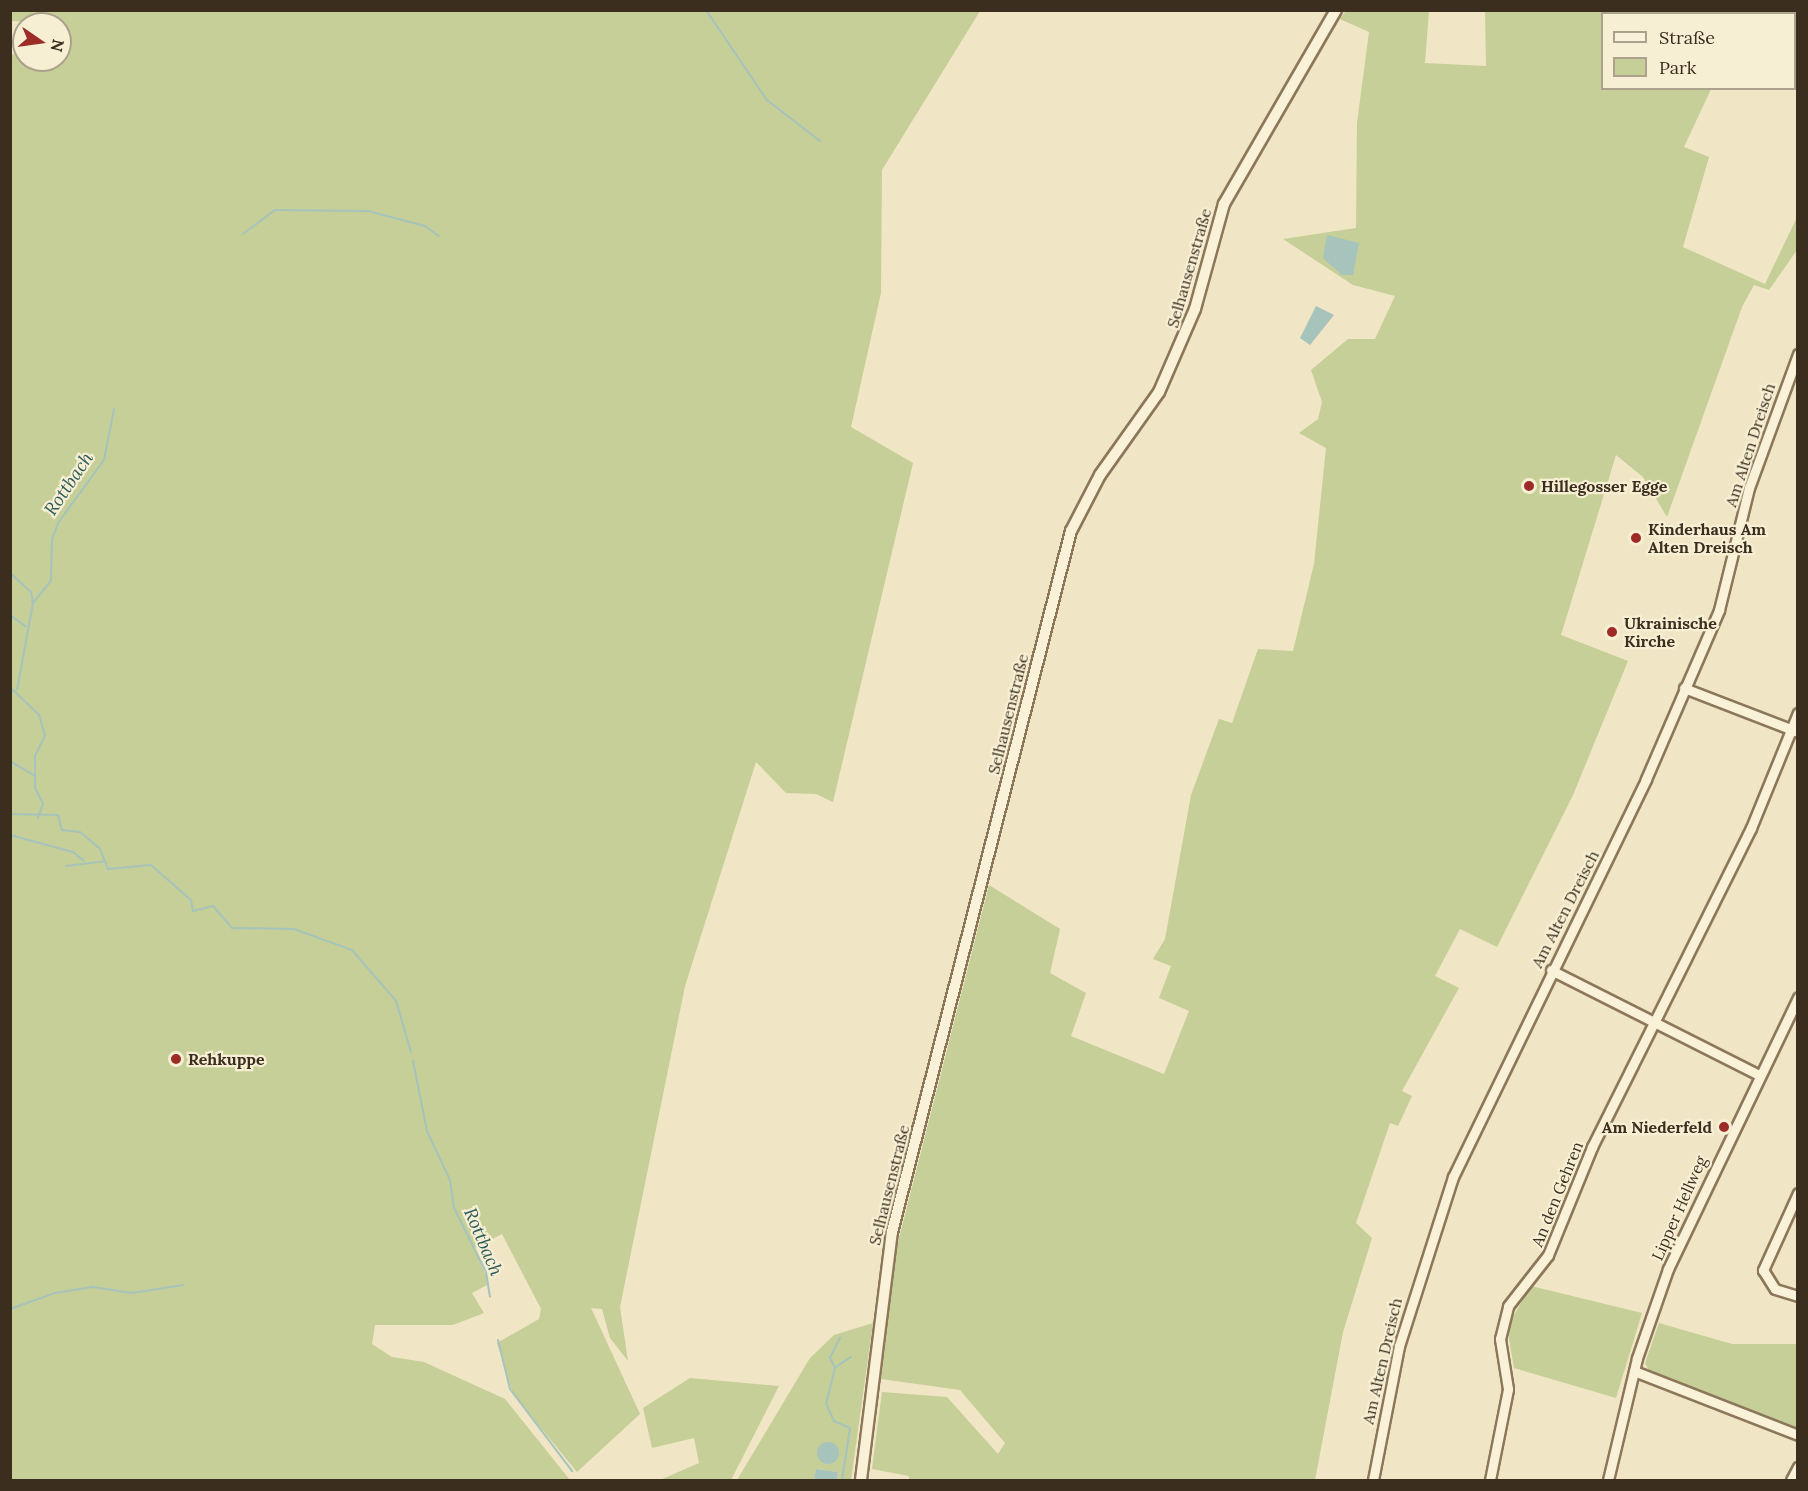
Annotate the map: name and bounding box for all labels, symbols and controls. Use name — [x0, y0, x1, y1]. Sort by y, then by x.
north arrow — [12, 12, 72, 72]
legend — [1601, 12, 1796, 90]
text: Straße — [1659, 26, 1715, 49]
text: N — [46, 37, 69, 54]
text: Park — [1659, 56, 1696, 79]
street label: Selhausenstraße — [1163, 206, 1215, 330]
street label: Am Alten Dreisch — [1721, 381, 1779, 509]
water label: Rottbach — [40, 448, 98, 520]
place label: Hillegosser Egge — [1541, 476, 1667, 496]
marker: Hillegosser Egge — [1522, 479, 1536, 493]
place label: Kinderhaus Am Alten Dreisch — [1648, 519, 1766, 557]
marker: Kinderhaus Am Alten Dreisch — [1629, 531, 1643, 545]
place label: Ukrainische Kirche — [1624, 613, 1717, 651]
marker: Ukrainische Kirche — [1605, 625, 1619, 639]
street label: Selhausenstraße — [984, 652, 1032, 776]
street label: Am Alten Dreisch — [1527, 847, 1603, 971]
place label: Rehkuppe — [188, 1049, 265, 1069]
marker: Rehkuppe — [169, 1052, 183, 1066]
place label: Am Niederfeld — [1602, 1117, 1712, 1137]
marker: Am Niederfeld — [1717, 1120, 1731, 1134]
street label: Selhausenstraße — [865, 1123, 913, 1247]
street label: An den Gehren — [1527, 1139, 1587, 1249]
street label: Lipper Hellweg — [1647, 1153, 1711, 1263]
water label: Rottbach — [459, 1205, 507, 1279]
street label: Am Alten Dreisch — [1358, 1296, 1406, 1426]

